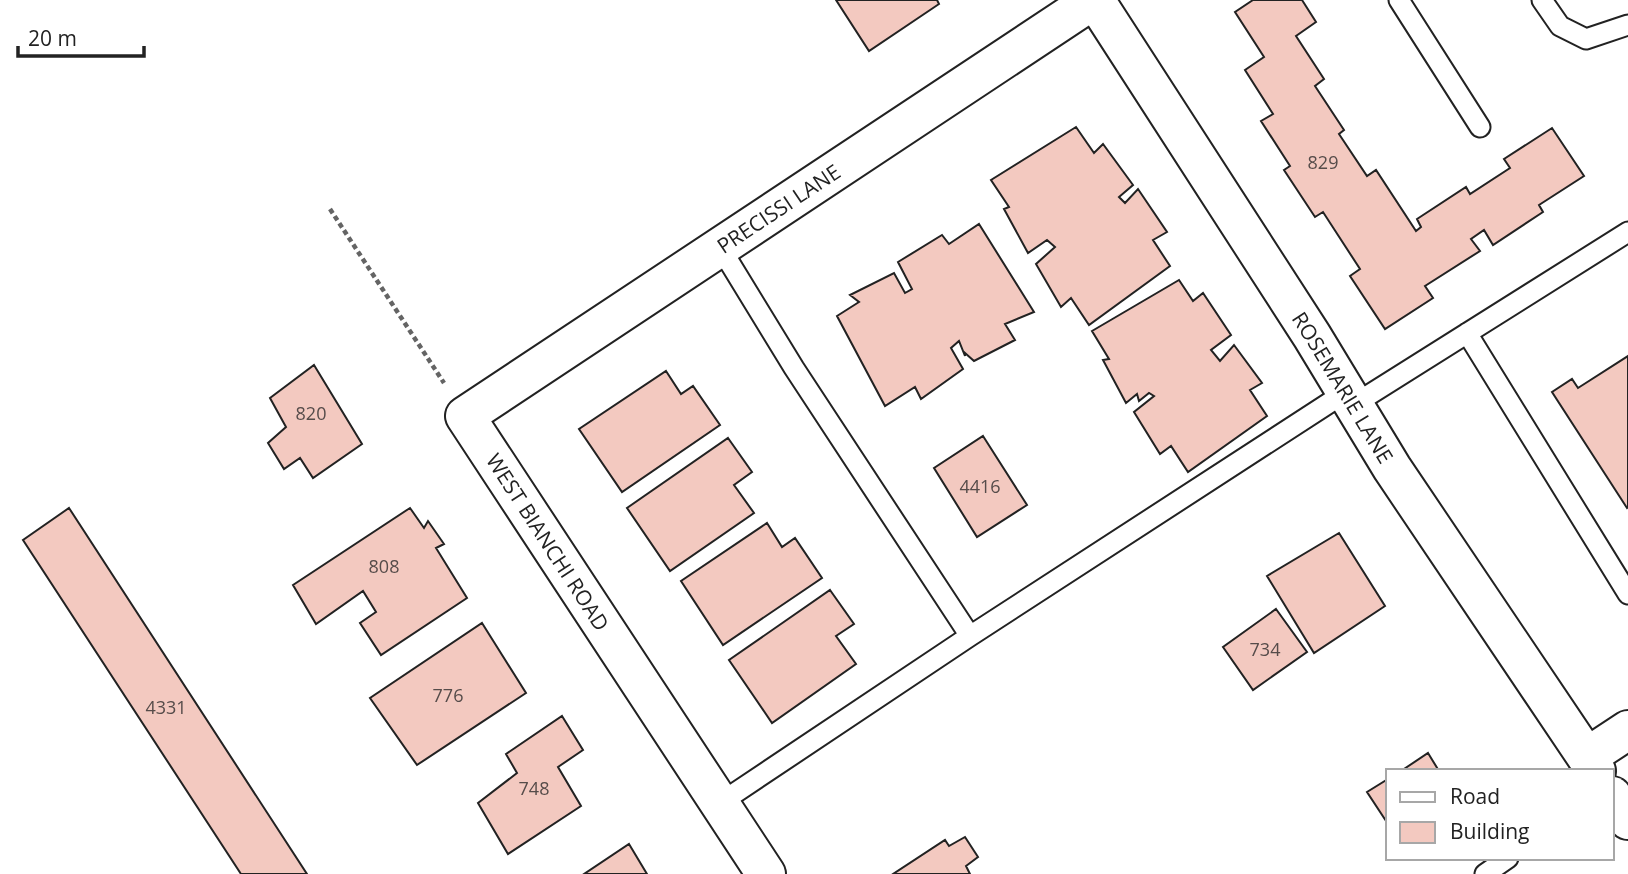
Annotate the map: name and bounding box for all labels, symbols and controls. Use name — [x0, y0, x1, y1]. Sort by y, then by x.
scale bar — [18, 14, 144, 58]
text: 20 m — [28, 24, 77, 52]
house number: 829 — [1308, 150, 1338, 174]
street label: PRECISSI LANE — [711, 157, 846, 259]
street label: ROSEMARIE LANE — [1286, 306, 1400, 468]
house number: 820 — [296, 401, 326, 425]
street label: WEST BIANCHI ROAD — [480, 448, 616, 636]
house number: 4416 — [959, 474, 1001, 498]
house number: 808 — [369, 554, 399, 578]
house number: 734 — [1250, 637, 1280, 661]
house number: 776 — [433, 683, 463, 707]
house number: 4331 — [145, 695, 187, 719]
legend — [1386, 769, 1614, 860]
house number: 748 — [519, 776, 549, 800]
text: Road — [1450, 782, 1500, 810]
text: Building — [1450, 817, 1529, 845]

